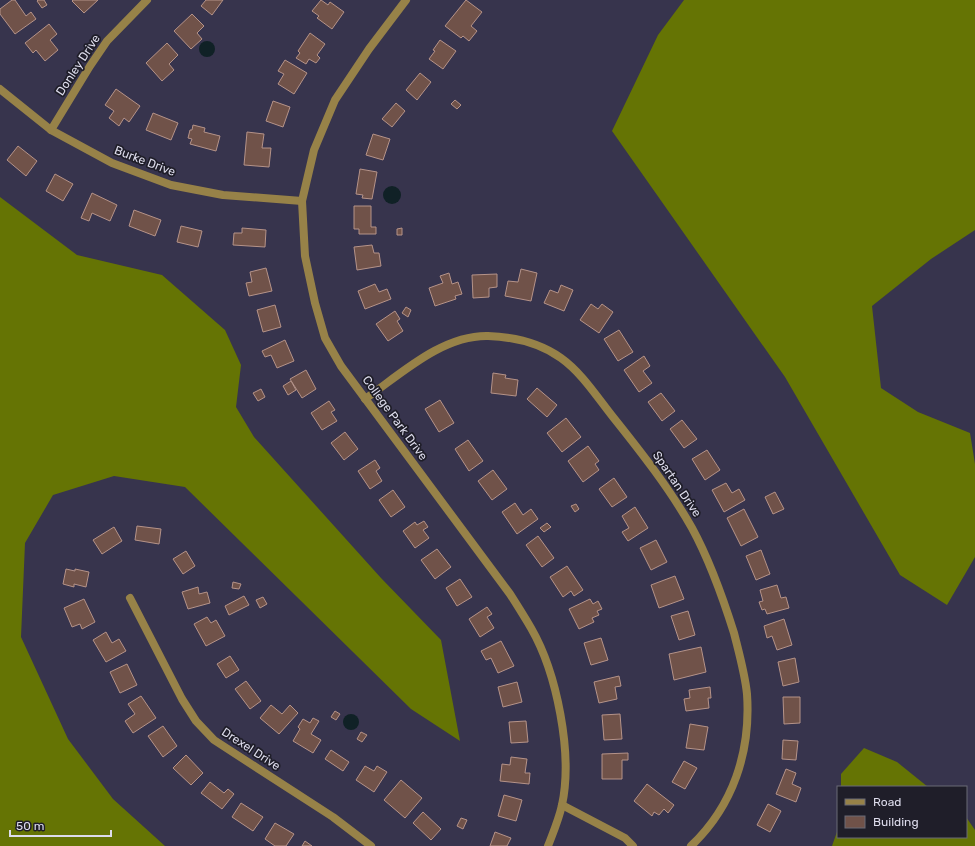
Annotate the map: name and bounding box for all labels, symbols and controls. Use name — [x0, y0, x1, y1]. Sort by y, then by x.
street label: Donley Drive — [53, 32, 103, 98]
street label: Burke Drive — [113, 143, 178, 179]
street label: College Park Drive — [360, 373, 430, 463]
street label: Spartan Drive — [650, 448, 704, 520]
street label: Drexel Drive — [219, 725, 283, 773]
legend — [837, 786, 967, 838]
text: Road — [873, 795, 901, 809]
scale bar — [10, 812, 111, 838]
text: Building — [873, 815, 919, 829]
text: 50 m — [16, 819, 44, 833]

